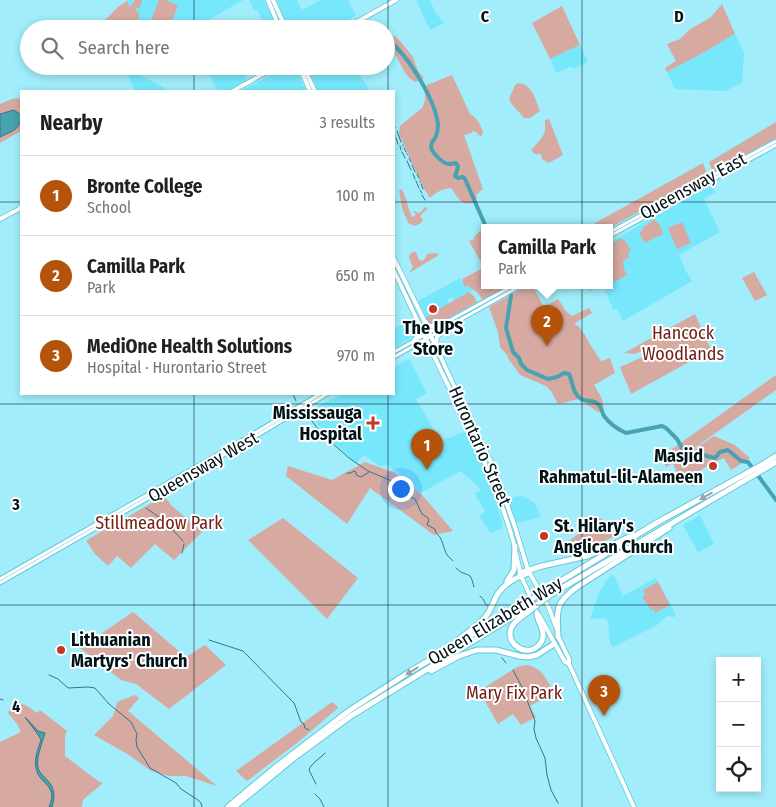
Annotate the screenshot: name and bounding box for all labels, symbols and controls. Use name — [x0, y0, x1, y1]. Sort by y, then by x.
text: C — [481, 7, 490, 26]
text: D — [674, 7, 684, 26]
search box — [20, 20, 395, 75]
icon: search — [38, 34, 66, 62]
text: Search here — [78, 36, 170, 59]
text: Nearby — [40, 110, 102, 136]
text: 3 results — [319, 113, 375, 132]
street label: Queensway East — [636, 148, 750, 224]
text: Bronte College — [87, 175, 202, 198]
text: 1 — [53, 186, 59, 205]
text: 100 m — [336, 186, 375, 205]
text: School — [87, 198, 131, 217]
popup — [481, 224, 613, 289]
text: Camilla Park — [498, 236, 596, 259]
text: Camilla Park — [87, 255, 185, 278]
text: Park — [498, 259, 527, 278]
text: 2 — [52, 266, 60, 285]
text: 650 m — [335, 266, 375, 285]
text: Park — [87, 278, 115, 297]
marker: The UPS Store — [427, 303, 439, 315]
pin: 2 — [531, 305, 563, 346]
place label: The UPS Store — [403, 317, 463, 360]
park label: Hancock Woodlands — [642, 322, 724, 365]
text: MediOne Health Solutions — [87, 335, 292, 358]
text: 3 — [52, 346, 60, 365]
text: 970 m — [337, 346, 375, 365]
text: Hospital · Hurontario Street — [87, 358, 267, 377]
street label: Hurontario Street — [444, 383, 516, 509]
place label: Mississauga Hospital — [273, 402, 362, 445]
marker: Mississauga Hospital — [366, 416, 380, 430]
street label: Queensway West — [144, 426, 262, 507]
pin: 1 — [411, 429, 443, 470]
place label: Masjid Rahmatul-lil-Alameen — [539, 445, 703, 488]
marker: Masjid Rahmatul-lil-Alameen — [707, 460, 719, 472]
your location — [388, 476, 414, 502]
one-way arrow — [700, 491, 713, 500]
text: 3 — [11, 495, 20, 514]
park label: Stillmeadow Park — [95, 512, 223, 534]
place label: St. Hilary's Anglican Church — [553, 515, 673, 558]
marker: St. Hilary's Anglican Church — [538, 530, 550, 542]
street label: Queen Elizabeth Way — [424, 572, 566, 670]
place label: Lithuanian Martyrs' Church — [71, 629, 188, 672]
marker: Lithuanian Martyrs' Church — [55, 644, 67, 656]
map controls — [716, 657, 761, 792]
button: + — [716, 657, 761, 702]
one-way arrow — [405, 666, 418, 675]
pin: 3 — [588, 675, 620, 716]
park label: Mary Fix Park — [466, 682, 563, 704]
text: 4 — [12, 697, 20, 716]
button: − — [716, 702, 761, 747]
button: locate — [716, 747, 761, 792]

